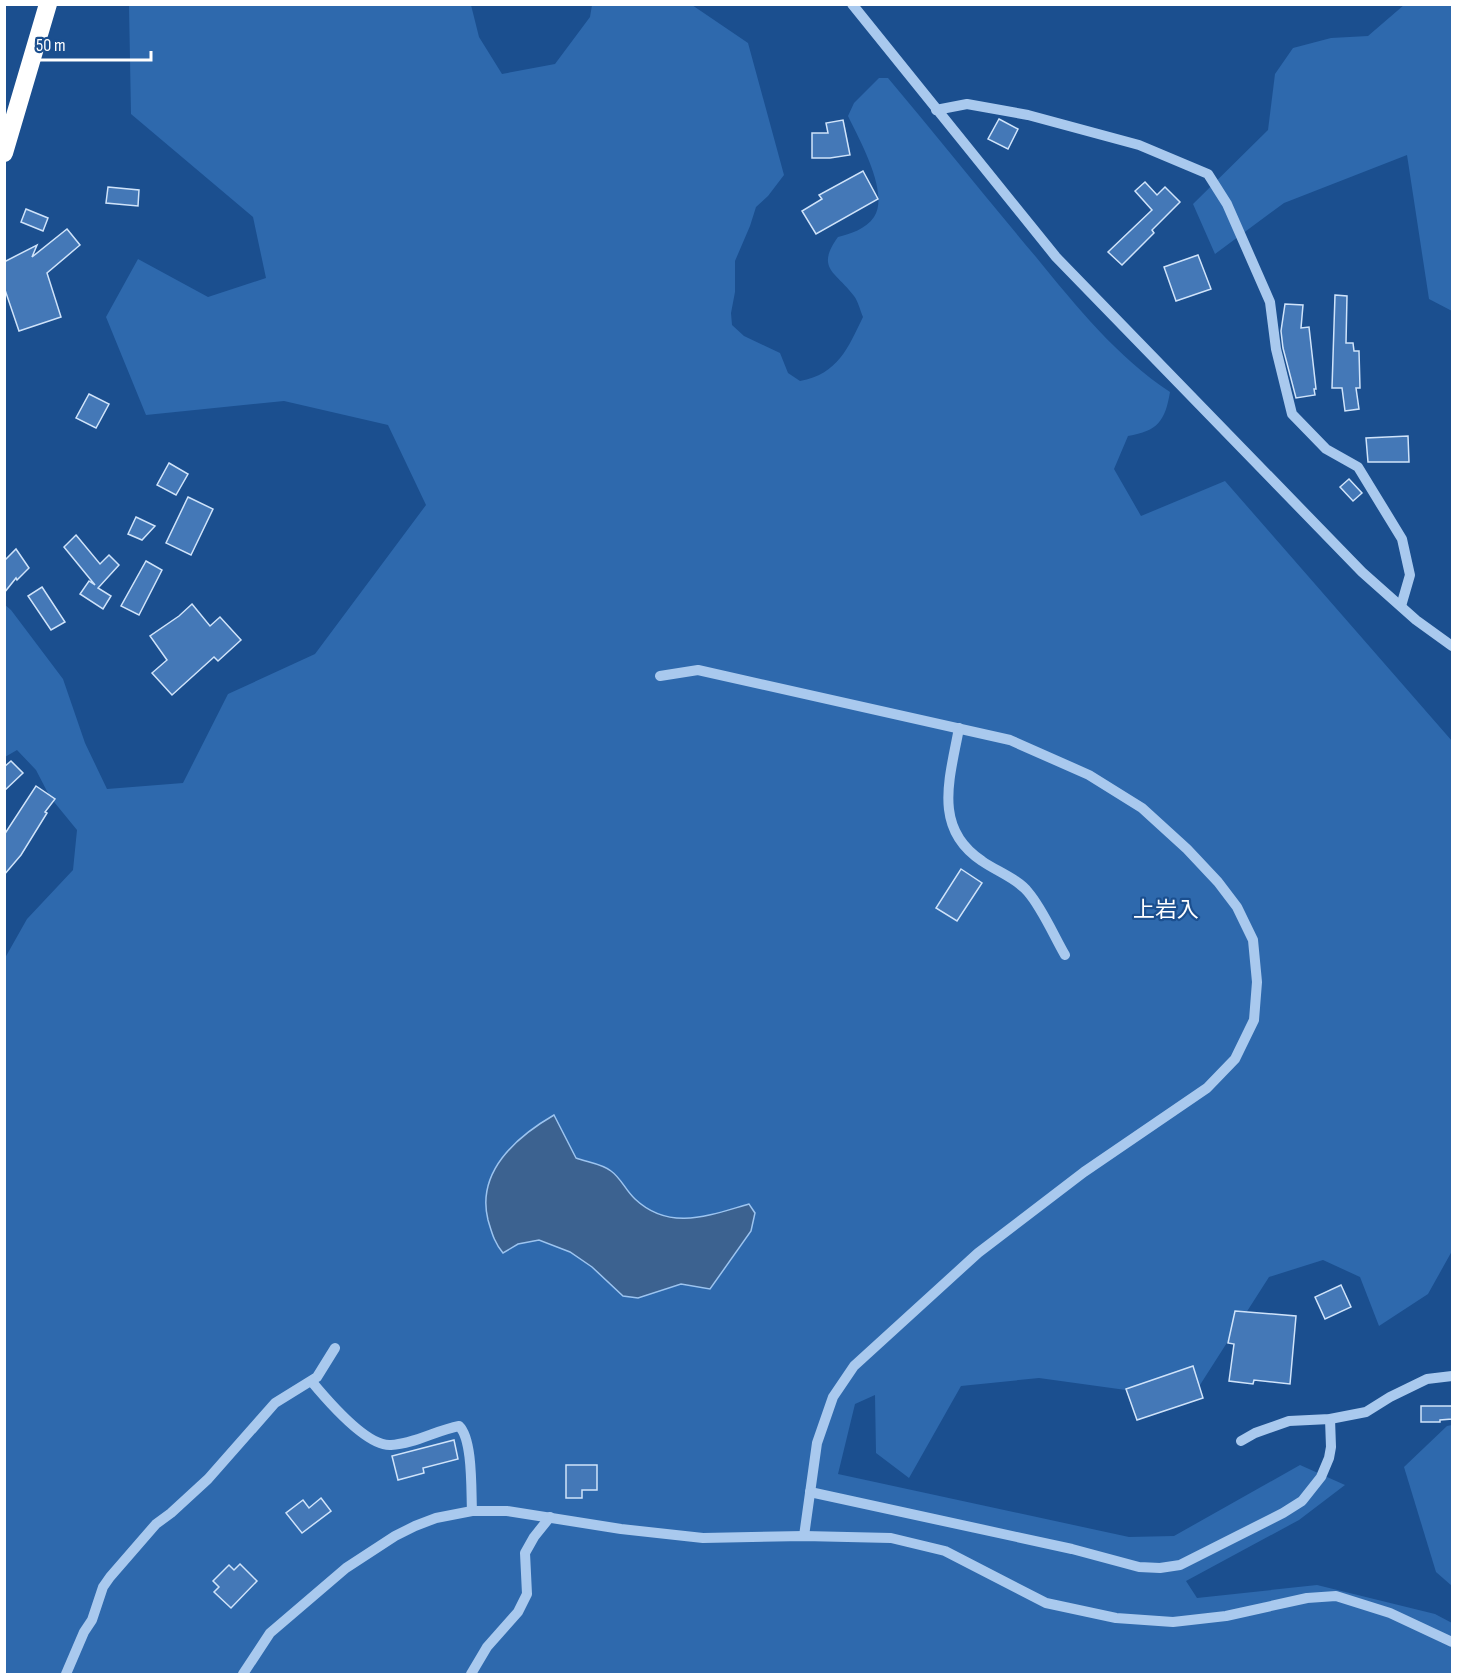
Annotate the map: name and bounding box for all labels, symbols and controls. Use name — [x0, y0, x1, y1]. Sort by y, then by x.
scale bar — [27, 24, 152, 62]
text: 50 m — [36, 35, 66, 56]
district label: 上岩入 — [1133, 897, 1199, 924]

